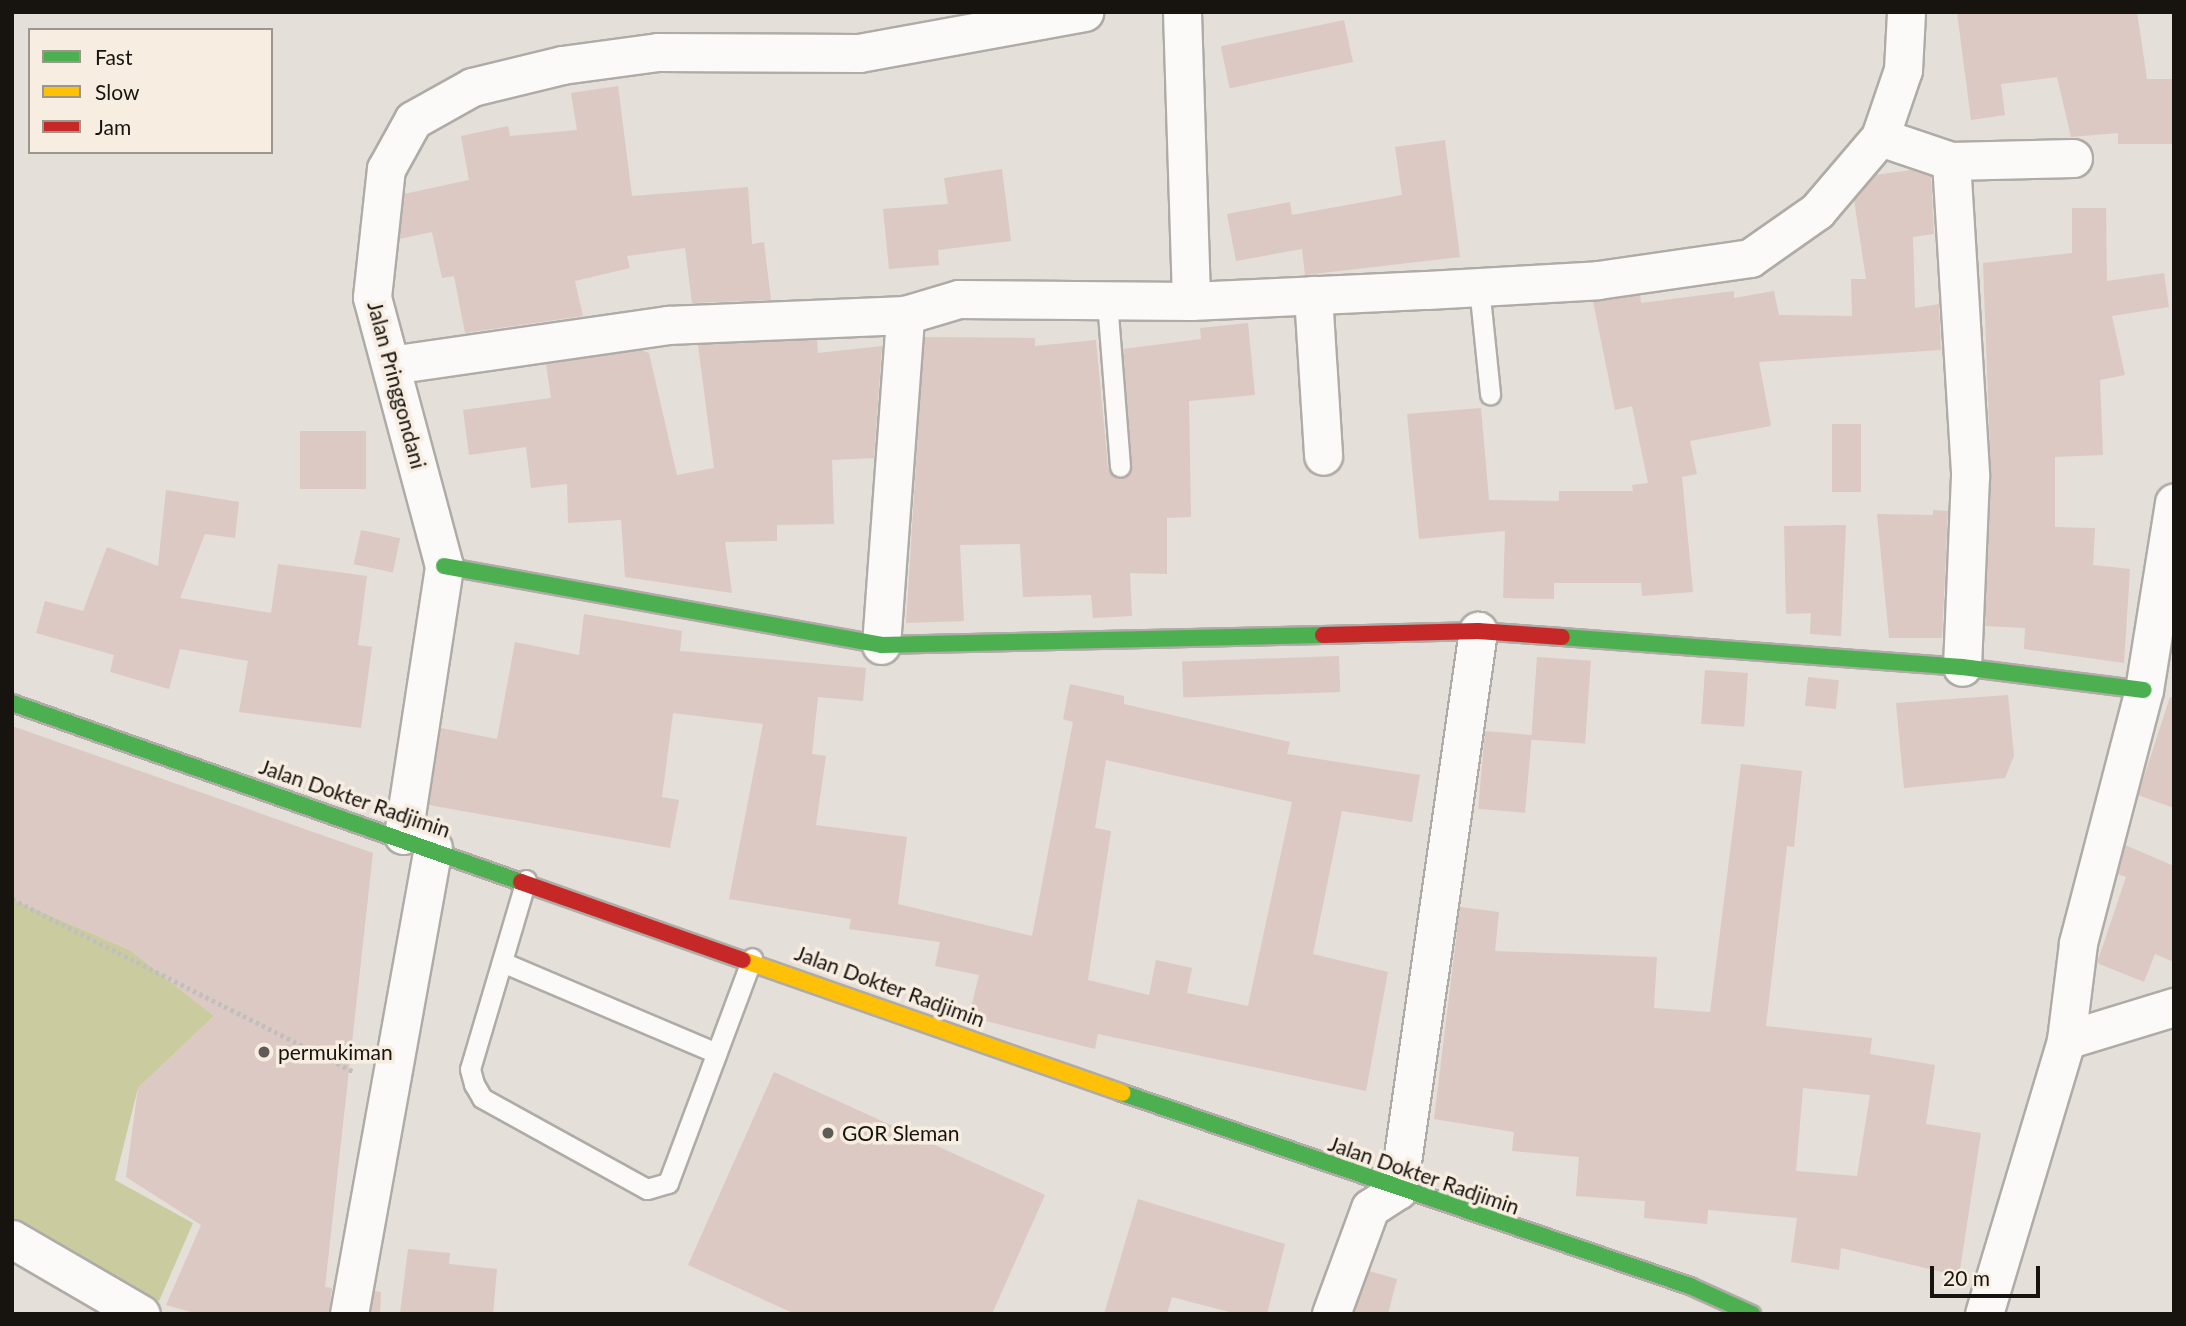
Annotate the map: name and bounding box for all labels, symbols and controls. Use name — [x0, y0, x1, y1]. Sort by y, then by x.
legend — [28, 28, 273, 154]
text: Fast — [95, 44, 132, 69]
text: Slow — [95, 79, 139, 104]
text: Jam — [95, 114, 131, 139]
street label: Jalan Pringgondani — [363, 298, 431, 472]
street label: Jalan Dokter Radjimin — [256, 753, 454, 843]
street label: Jalan Dokter Radjimin — [791, 940, 989, 1032]
place label: permukiman — [278, 1039, 393, 1065]
marker: permukiman — [256, 1044, 272, 1060]
place label: GOR Sleman — [842, 1120, 959, 1146]
marker: GOR Sleman — [820, 1125, 836, 1141]
street label: Jalan Dokter Radjimin — [1325, 1130, 1523, 1220]
scale bar — [1934, 1252, 2044, 1296]
text: 20 m — [1943, 1265, 1990, 1290]

